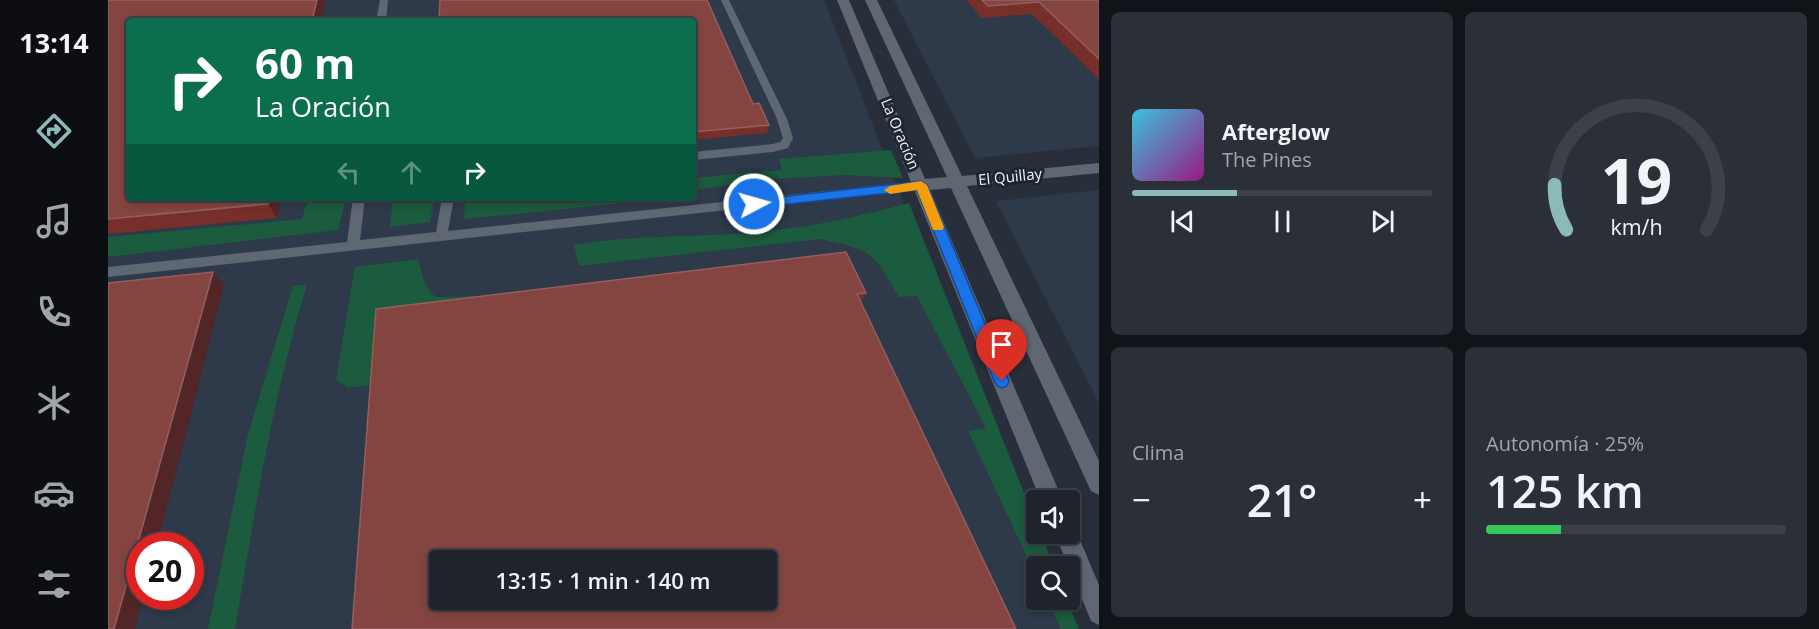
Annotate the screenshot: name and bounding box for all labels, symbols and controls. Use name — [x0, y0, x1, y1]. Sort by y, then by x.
text: 13:14 — [19, 24, 89, 61]
text: 60 m — [255, 34, 355, 91]
icon: right — [156, 42, 234, 120]
text: La Oración — [255, 88, 391, 125]
street label: La Oración — [877, 95, 925, 172]
icon: directions — [33, 110, 75, 152]
text: Afterglow — [1222, 116, 1330, 146]
text: 19 — [1600, 138, 1672, 223]
text: The Pines — [1222, 146, 1312, 173]
icon: left — [332, 156, 365, 189]
icon: ahead — [395, 156, 428, 189]
icon: right — [458, 156, 491, 189]
street label: El Quillay — [977, 163, 1043, 189]
position arrow — [722, 172, 786, 236]
icon: music — [33, 200, 75, 242]
icon: previous — [1166, 205, 1199, 238]
icon: pause — [1266, 205, 1299, 238]
icon: next — [1366, 205, 1399, 238]
text: km/h — [1610, 213, 1662, 242]
icon: phone — [33, 291, 75, 333]
pin — [976, 319, 1027, 381]
icon: arrive — [985, 328, 1018, 361]
icon: climate — [33, 382, 75, 424]
text: Autonomía · 25% — [1486, 430, 1644, 457]
text: Clima — [1132, 439, 1184, 466]
text: 125 km — [1486, 460, 1644, 521]
text: 21° — [1247, 469, 1317, 530]
icon: car — [33, 472, 75, 514]
text: − — [1132, 477, 1151, 522]
text: + — [1413, 477, 1432, 522]
map controls — [1026, 490, 1080, 610]
button: sound — [1026, 490, 1080, 544]
speed limit sign: 20 — [126, 532, 204, 610]
button: search — [1026, 556, 1080, 610]
icon: filters — [33, 563, 75, 605]
text: 13:15 · 1 min · 140 m — [495, 565, 711, 595]

